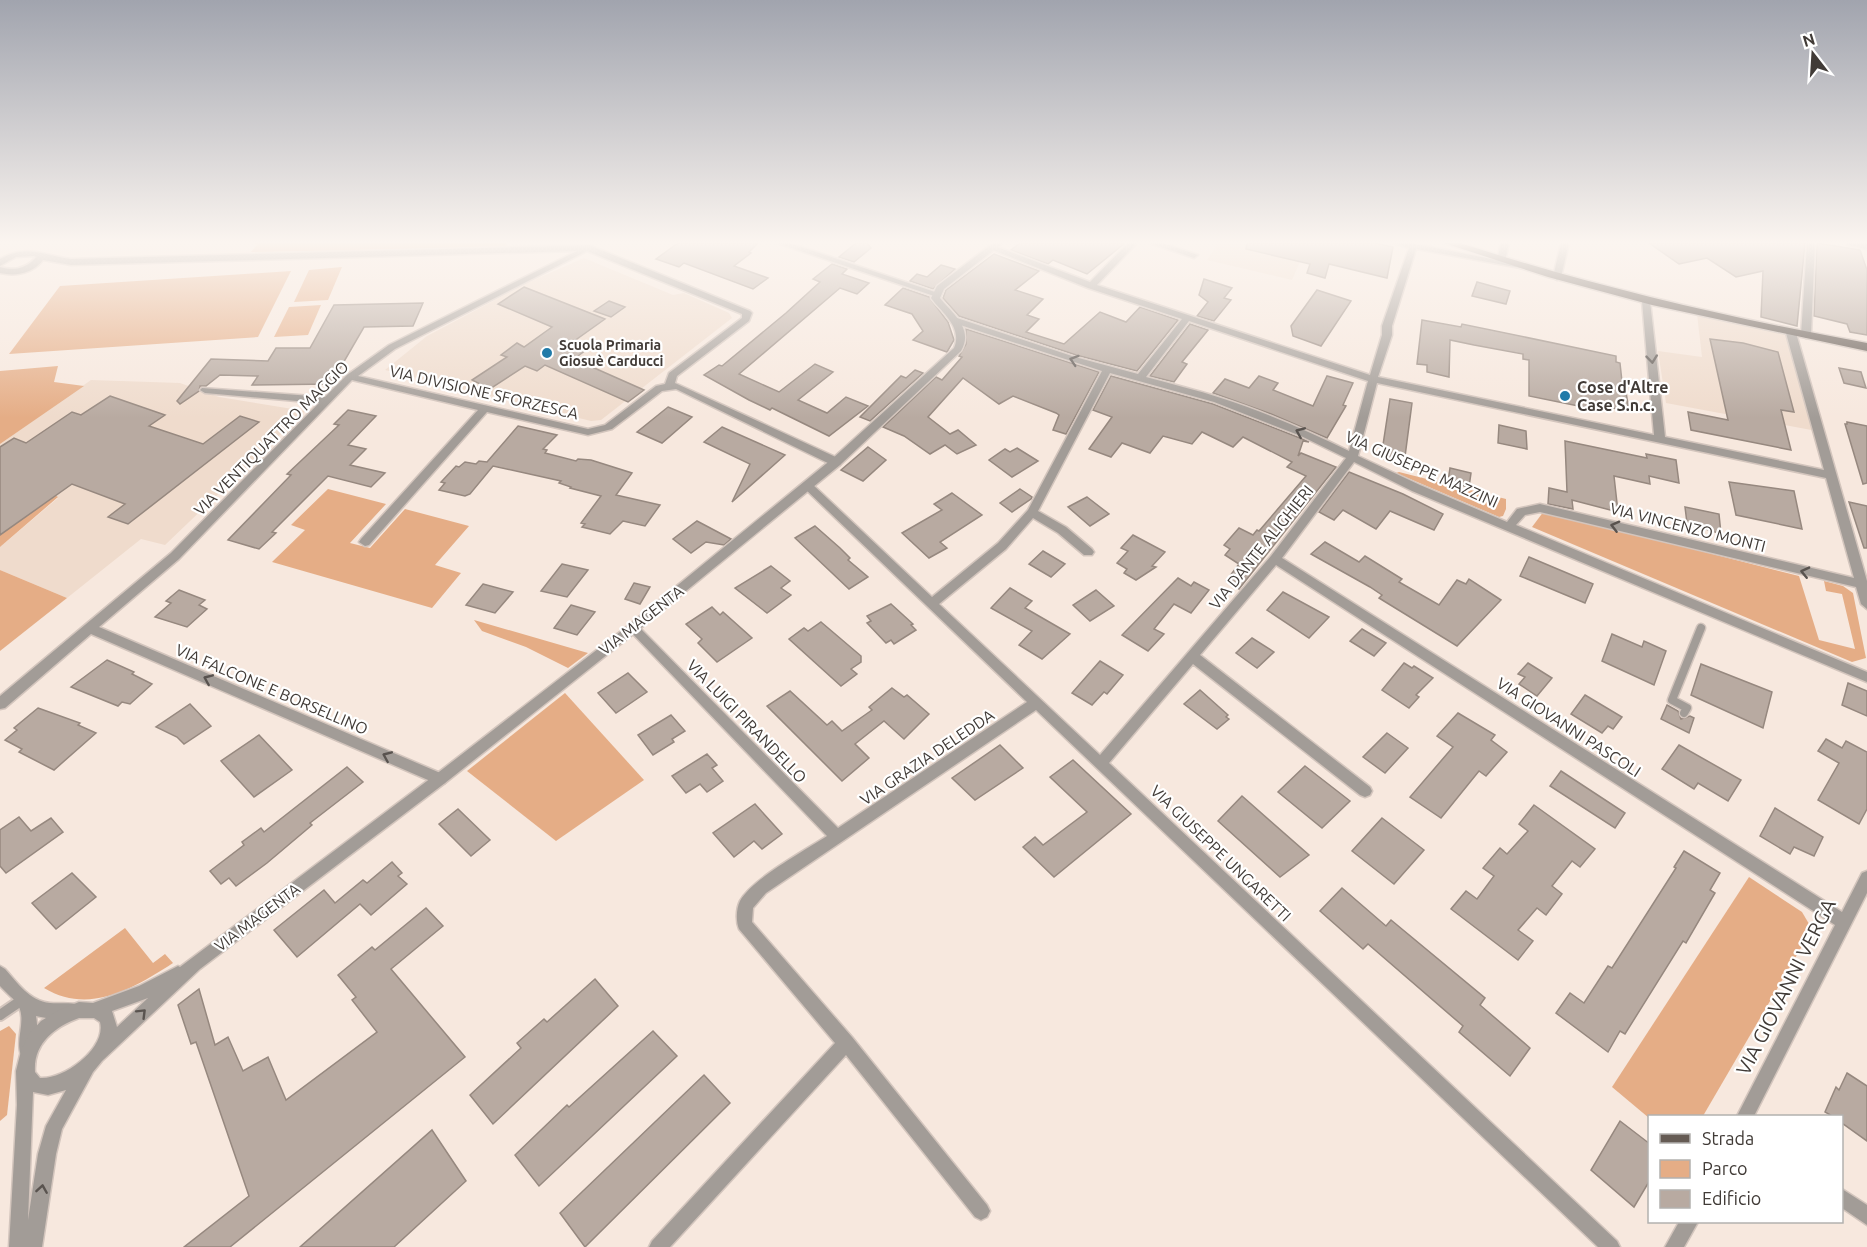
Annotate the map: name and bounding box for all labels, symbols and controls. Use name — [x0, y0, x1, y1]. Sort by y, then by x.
north arrow — [1783, 24, 1843, 84]
text: N — [1800, 29, 1817, 50]
place label: Scuola Primaria Giosuè Carducci — [559, 337, 664, 369]
marker: Scuola Primaria Giosuè Carducci — [540, 346, 554, 360]
one-way arrow — [1645, 354, 1658, 364]
one-way arrow — [1069, 355, 1080, 367]
street label: VIA VENTIQUATTRO MAGGIO — [190, 357, 352, 519]
street label: VIA DIVISIONE SFORZESCA — [388, 361, 581, 423]
place label: Cose d'Altre Case S.n.c. — [1577, 378, 1669, 414]
marker: Cose d'Altre Case S.n.c. — [1558, 389, 1572, 403]
one-way arrow — [1295, 427, 1306, 439]
street label: VIA GIUSEPPE MAZZINI — [1343, 427, 1501, 511]
street label: VIA DANTE ALIGHIERI — [1205, 481, 1317, 613]
street label: VIA VINCENZO MONTI — [1608, 499, 1768, 555]
one-way arrow — [1610, 520, 1620, 533]
one-way arrow — [1800, 566, 1810, 579]
street label: VIA MAGENTA — [595, 581, 687, 658]
street label: VIA FALCONE E BORSELLINO — [173, 640, 371, 738]
street label: VIA LUIGI PIRANDELLO — [684, 656, 810, 786]
one-way arrow — [203, 674, 214, 686]
street label: VIA GIOVANNI PASCOLI — [1494, 674, 1644, 780]
street label: VIA GRAZIA DELEDDA — [857, 705, 998, 808]
one-way arrow — [382, 751, 393, 763]
street label: VIA GIUSEPPE UNGARETTI — [1147, 781, 1295, 925]
street label: VIA MAGENTA — [211, 879, 304, 955]
street label: VIA GIOVANNI VERGA — [1731, 895, 1840, 1079]
one-way arrow — [134, 1010, 145, 1021]
legend — [1648, 1115, 1843, 1223]
text: Strada — [1702, 1128, 1754, 1148]
text: Parco — [1702, 1158, 1748, 1178]
one-way arrow — [35, 1185, 47, 1194]
text: Edificio — [1702, 1188, 1761, 1208]

